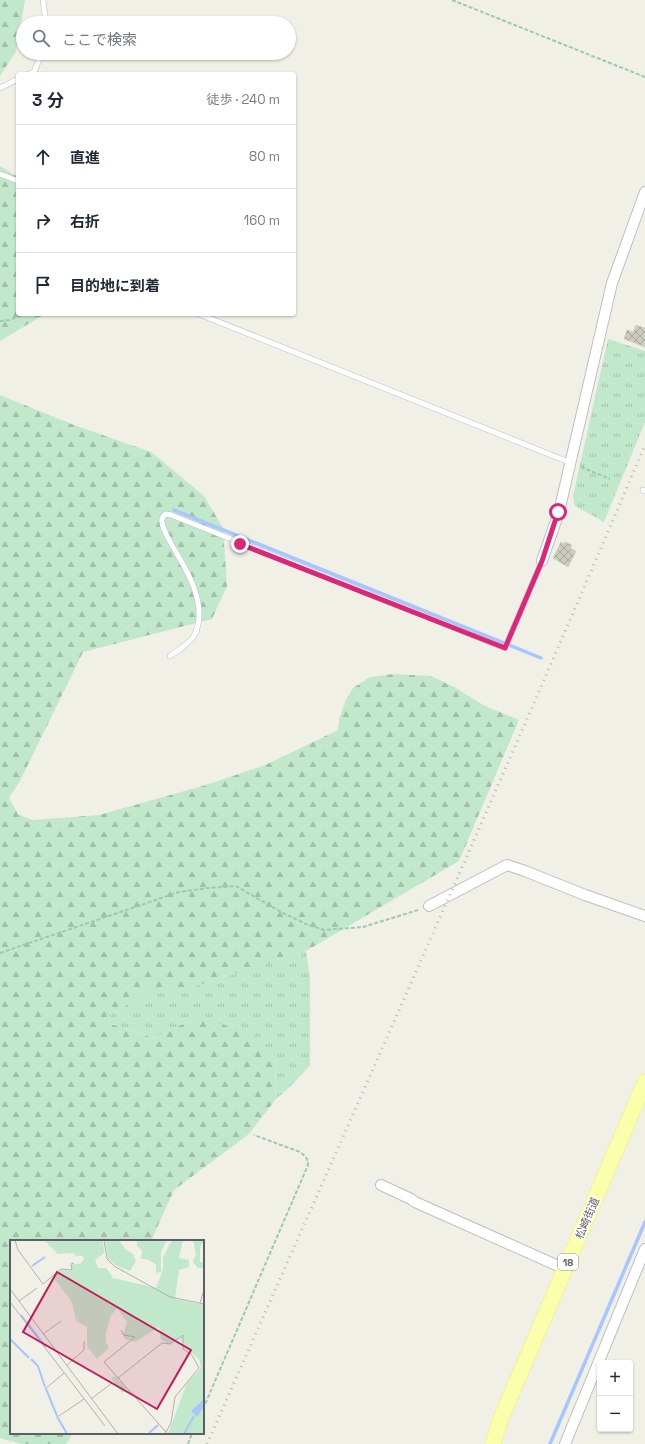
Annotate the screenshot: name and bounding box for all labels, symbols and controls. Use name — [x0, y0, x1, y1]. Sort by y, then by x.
search box — [16, 16, 296, 60]
icon: search — [30, 27, 52, 49]
text: ここで検索 — [62, 30, 137, 49]
text: 3 分 — [32, 89, 64, 111]
text: 徒歩 · 240 m — [206, 91, 280, 108]
icon: ahead — [32, 146, 54, 168]
text: 直進 — [70, 148, 100, 167]
text: 80 m — [249, 148, 280, 165]
icon: right — [32, 210, 54, 232]
text: 右折 — [70, 212, 100, 231]
text: 160 m — [244, 212, 280, 229]
icon: arrive — [32, 274, 54, 296]
text: 目的地に到着 — [70, 276, 160, 295]
route start — [549, 503, 567, 521]
route end — [231, 535, 249, 553]
street label: 松崎街道 — [572, 1195, 602, 1241]
inset map — [10, 1240, 204, 1434]
road number: 18 — [558, 1254, 578, 1270]
map controls — [597, 1360, 633, 1432]
button: + — [597, 1360, 633, 1396]
button: − — [597, 1396, 633, 1432]

